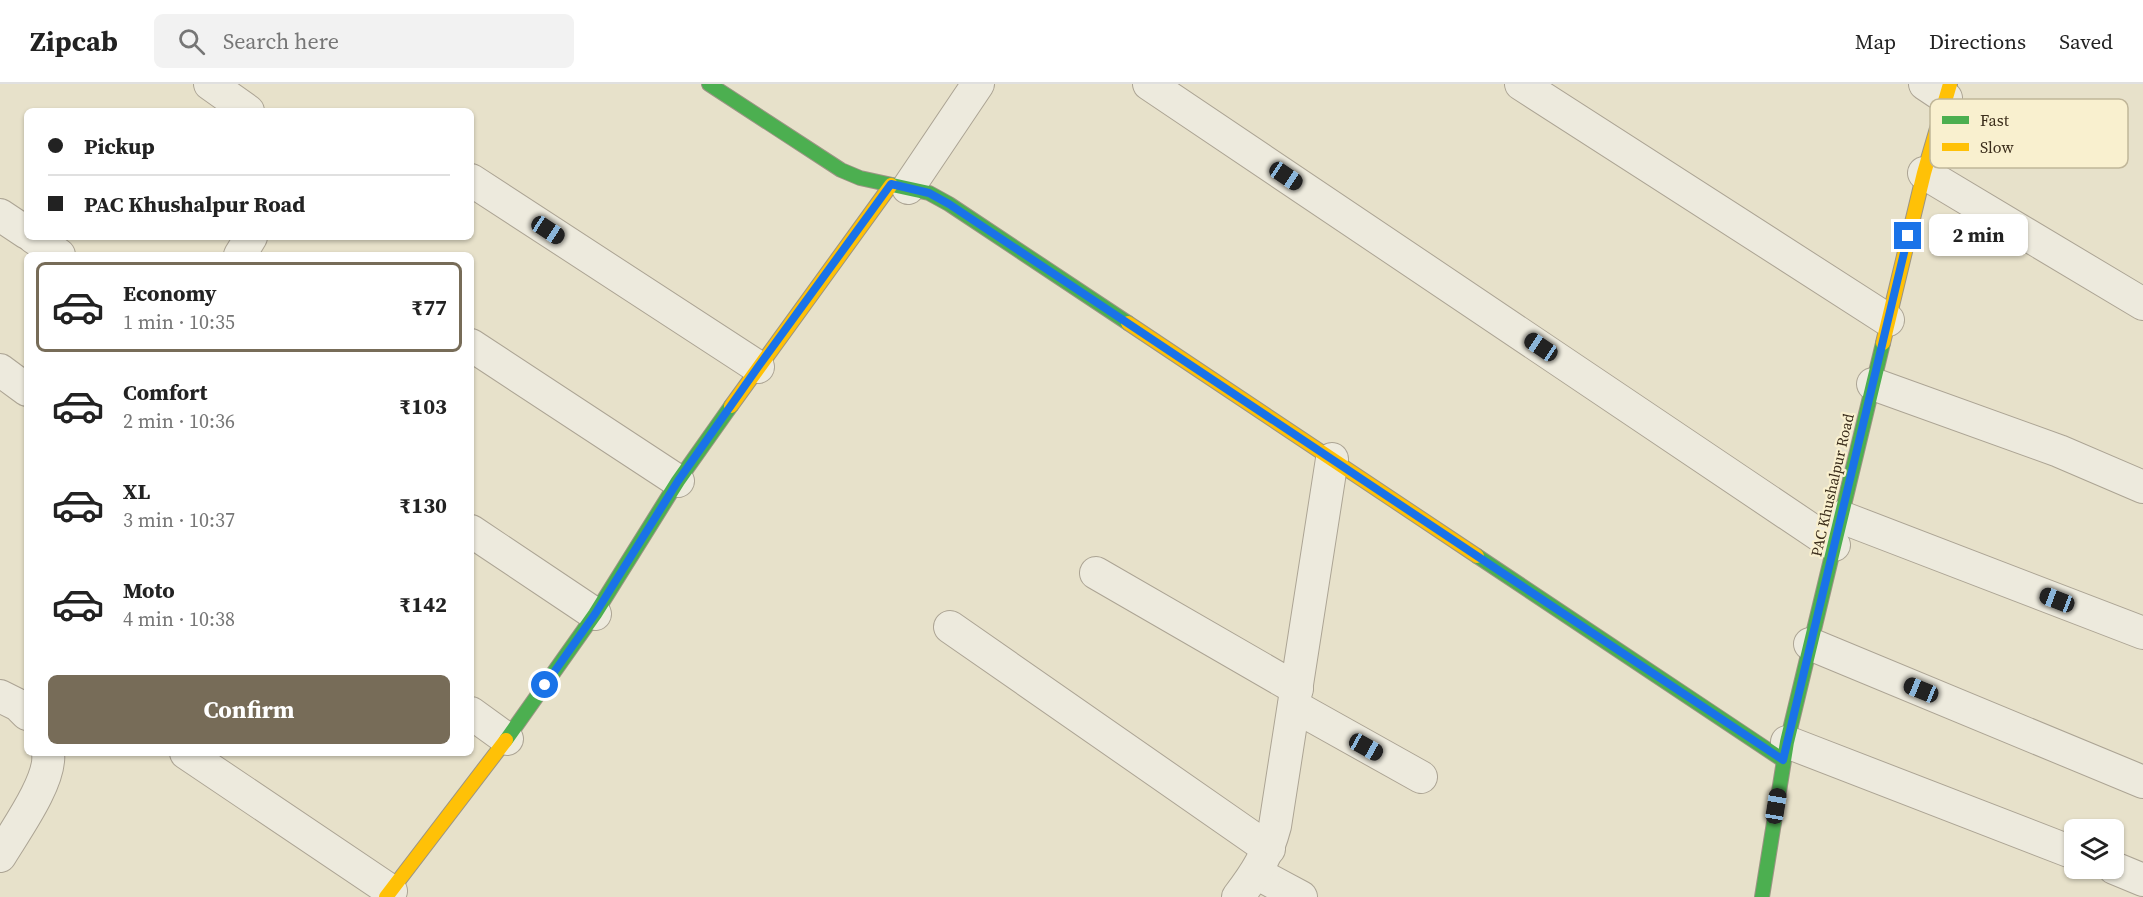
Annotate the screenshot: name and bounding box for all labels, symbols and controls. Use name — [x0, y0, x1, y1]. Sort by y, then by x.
search box — [154, 14, 574, 68]
text: Zipcab — [30, 22, 118, 60]
icon: search — [175, 25, 208, 58]
text: Search here — [223, 26, 339, 56]
text: Map — [1855, 27, 1896, 56]
text: Directions — [1929, 27, 2026, 56]
text: Saved — [2059, 27, 2113, 56]
legend — [1930, 99, 2128, 168]
text: Fast — [1980, 109, 2010, 131]
text: Pickup — [84, 131, 155, 161]
text: Slow — [1980, 136, 2015, 158]
car — [1266, 158, 1306, 194]
text: PAC Khushalpur Road — [84, 189, 305, 219]
car — [528, 213, 568, 247]
callout: 2 min — [1929, 215, 2028, 257]
text: 2 min — [1953, 221, 2004, 249]
route end — [1894, 222, 1921, 249]
text: Economy — [123, 278, 217, 308]
icon: car — [51, 280, 105, 334]
text: ₹77 — [411, 292, 447, 322]
text: 1 min · 10:35 — [123, 308, 235, 336]
car — [1521, 329, 1561, 365]
text: Comfort — [123, 377, 207, 407]
icon: car — [51, 379, 105, 433]
text: ₹103 — [399, 391, 447, 421]
text: 2 min · 10:36 — [123, 407, 235, 435]
street label: PAC Khushalpur Road — [1805, 411, 1859, 559]
text: XL — [123, 476, 150, 506]
icon: car — [51, 478, 105, 532]
text: ₹130 — [399, 490, 447, 520]
text: 3 min · 10:37 — [123, 506, 235, 534]
text: Moto — [123, 575, 175, 605]
icon: car — [51, 577, 105, 631]
car — [2037, 585, 2077, 615]
text: ₹142 — [399, 589, 447, 619]
text: 4 min · 10:38 — [123, 605, 235, 633]
route start — [531, 671, 558, 698]
button: Confirm — [48, 675, 450, 744]
car — [1901, 675, 1941, 705]
car — [1346, 730, 1386, 764]
car — [1764, 787, 1788, 825]
map controls — [2064, 819, 2124, 879]
button: layers — [2064, 819, 2124, 879]

